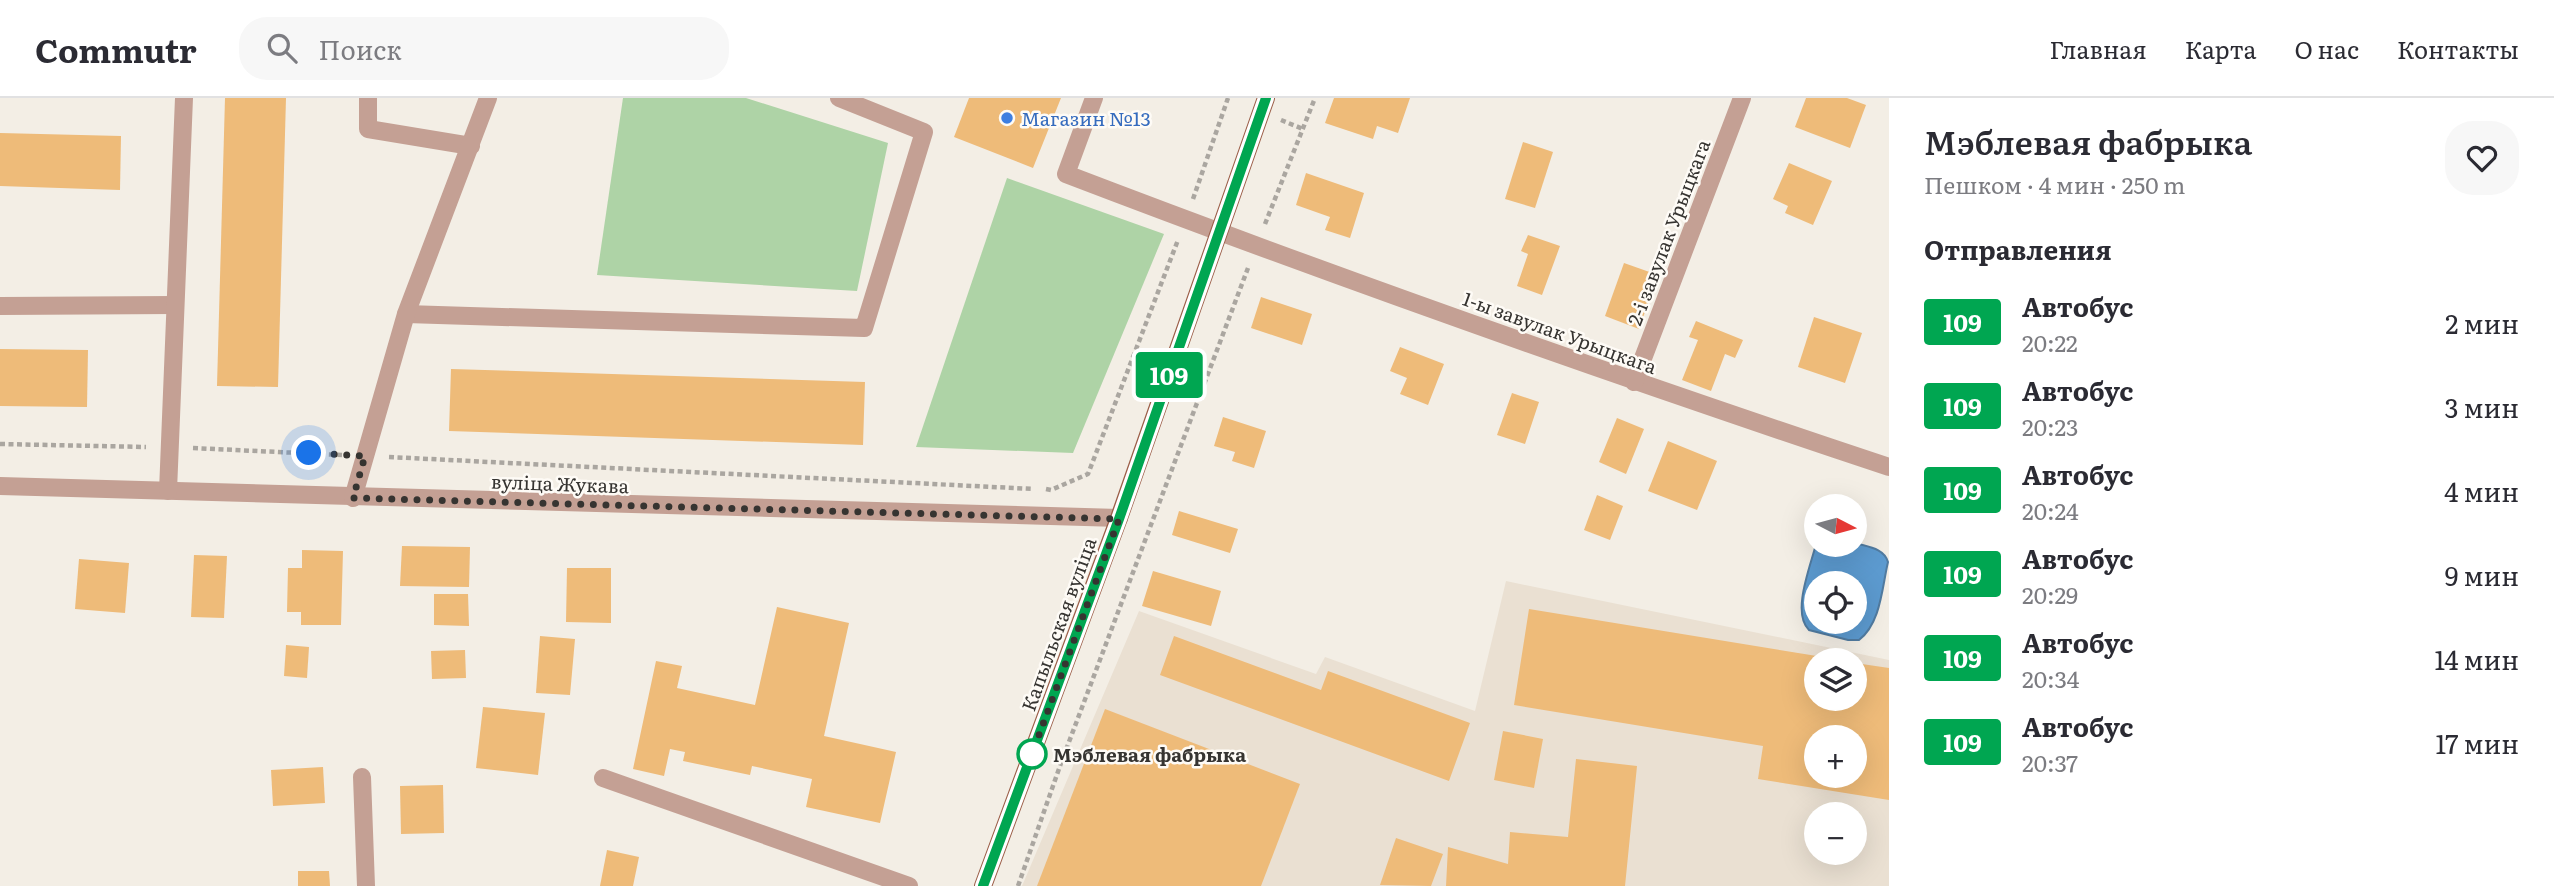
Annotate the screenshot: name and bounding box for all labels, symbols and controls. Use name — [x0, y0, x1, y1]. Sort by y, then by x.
search box — [239, 17, 729, 80]
text: Commutr — [35, 24, 197, 73]
icon: search — [263, 29, 301, 67]
text: Поиск — [319, 29, 402, 68]
text: Главная — [2049, 31, 2147, 66]
text: Карта — [2185, 31, 2257, 66]
text: О нас — [2295, 31, 2359, 66]
text: Контакты — [2397, 31, 2519, 66]
place label: Магазин №13 — [1021, 104, 1151, 132]
marker: Магазин №13 — [999, 110, 1015, 126]
text: Мэблевая фабрыка — [1924, 116, 2252, 165]
button: heart — [2445, 121, 2519, 195]
street label: 2-і завулак Урыцкага — [1620, 134, 1717, 329]
text: Пешком · 4 мин · 250 m — [1924, 167, 2185, 201]
text: Отправления — [1924, 229, 2112, 268]
street label: 1-ы завулак Урыцкага — [1459, 284, 1662, 380]
text: Автобус — [2022, 286, 2133, 325]
text: 2 мин — [2445, 303, 2519, 342]
text: 109 — [1943, 304, 1982, 339]
text: 20:22 — [2022, 325, 2078, 359]
line badge: 109 — [1129, 352, 1209, 398]
text: 109 — [1150, 357, 1188, 392]
text: Автобус — [2022, 370, 2133, 409]
text: 3 мин — [2444, 387, 2519, 426]
text: 109 — [1943, 388, 1982, 423]
text: 20:23 — [2022, 409, 2079, 443]
your location — [291, 435, 326, 470]
text: Автобус — [2022, 454, 2133, 493]
street label: вуліца Жукава — [491, 467, 630, 499]
text: 4 мин — [2444, 471, 2519, 510]
text: 109 — [1943, 472, 1982, 507]
text: 20:24 — [2022, 493, 2079, 527]
north arrow — [1804, 494, 1867, 556]
map controls — [1804, 494, 1867, 865]
street label: Капыльская вуліца — [1014, 533, 1103, 715]
text: Автобус — [2022, 538, 2133, 577]
text: 9 мин — [2445, 555, 2519, 594]
text: 109 — [1943, 556, 1982, 591]
button: locate — [1804, 571, 1867, 634]
text: 20:29 — [2022, 577, 2078, 611]
text: Автобус — [2022, 622, 2133, 661]
text: 14 мин — [2435, 639, 2519, 678]
text: 109 — [1943, 640, 1982, 675]
button: layers — [1804, 648, 1867, 711]
text: 20:34 — [2022, 661, 2079, 695]
text: Автобус — [2022, 706, 2133, 745]
text: 17 мин — [2435, 723, 2519, 762]
text: 109 — [1943, 724, 1982, 759]
button: + — [1804, 725, 1867, 788]
marker: Мэблевая фабрыка — [1017, 739, 1047, 769]
place label: Мэблевая фабрыка — [1053, 740, 1246, 768]
text: 20:37 — [2022, 745, 2078, 779]
button: − — [1804, 802, 1867, 865]

